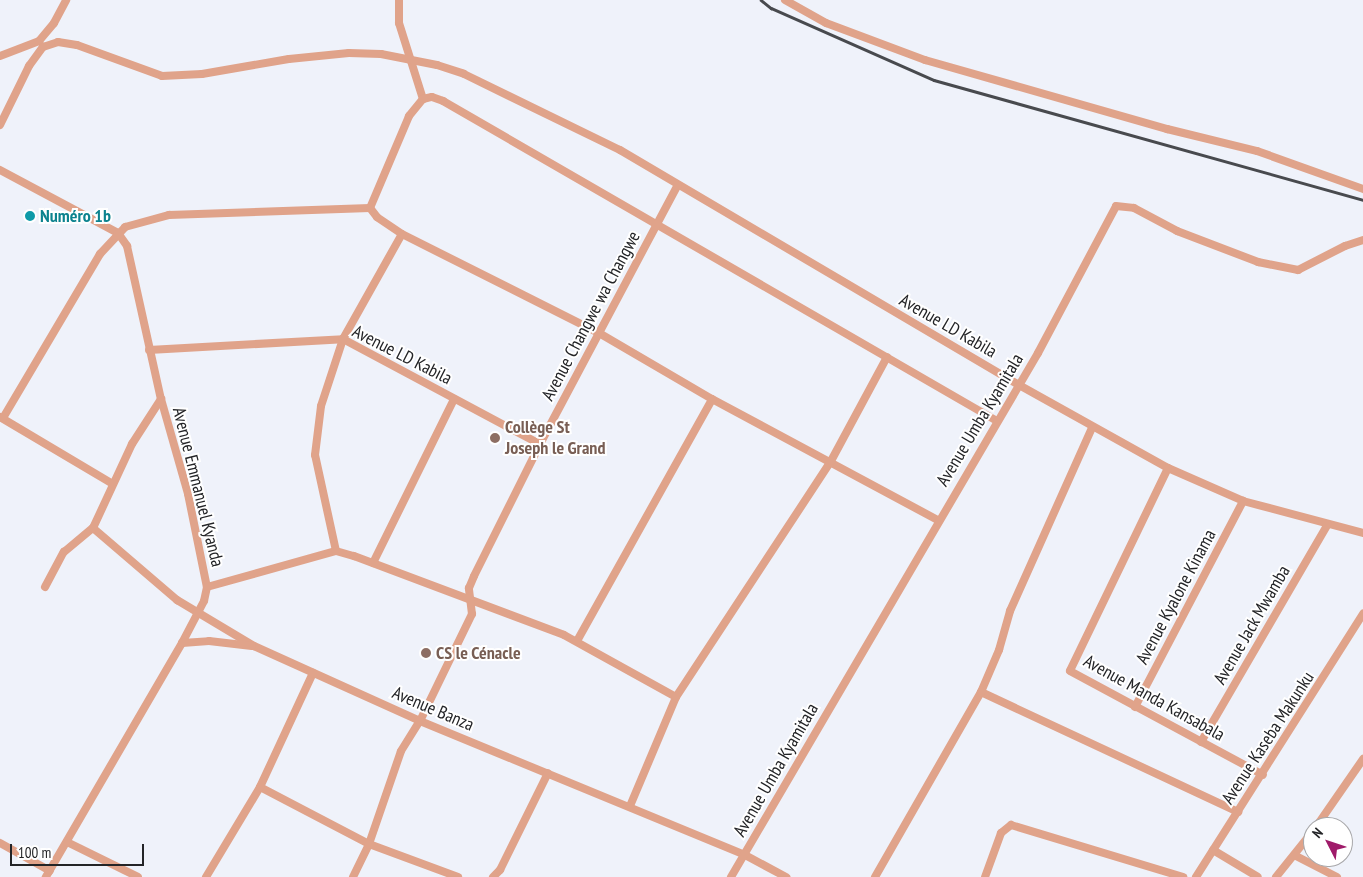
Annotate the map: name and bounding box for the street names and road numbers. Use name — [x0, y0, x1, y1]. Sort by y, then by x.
street label: Avenue Changwe wa Changwe — [537, 228, 645, 404]
street label: Avenue LD Kabila — [895, 289, 1001, 363]
street label: Avenue LD Kabila — [349, 321, 455, 389]
street label: Avenue Umba Kyamitala — [932, 350, 1028, 490]
street label: Avenue Emmanuel Kyanda — [168, 405, 228, 569]
street label: Avenue Kyalone Kinama — [1131, 526, 1221, 668]
street label: Avenue Jack Mwamba — [1209, 562, 1295, 688]
street label: Avenue Manda Kansabala — [1080, 650, 1228, 746]
street label: Avenue Kaseba Makunku — [1217, 668, 1319, 808]
street label: Avenue Banza — [389, 682, 477, 736]
street label: Avenue Umba Kyamitala — [729, 699, 823, 841]

